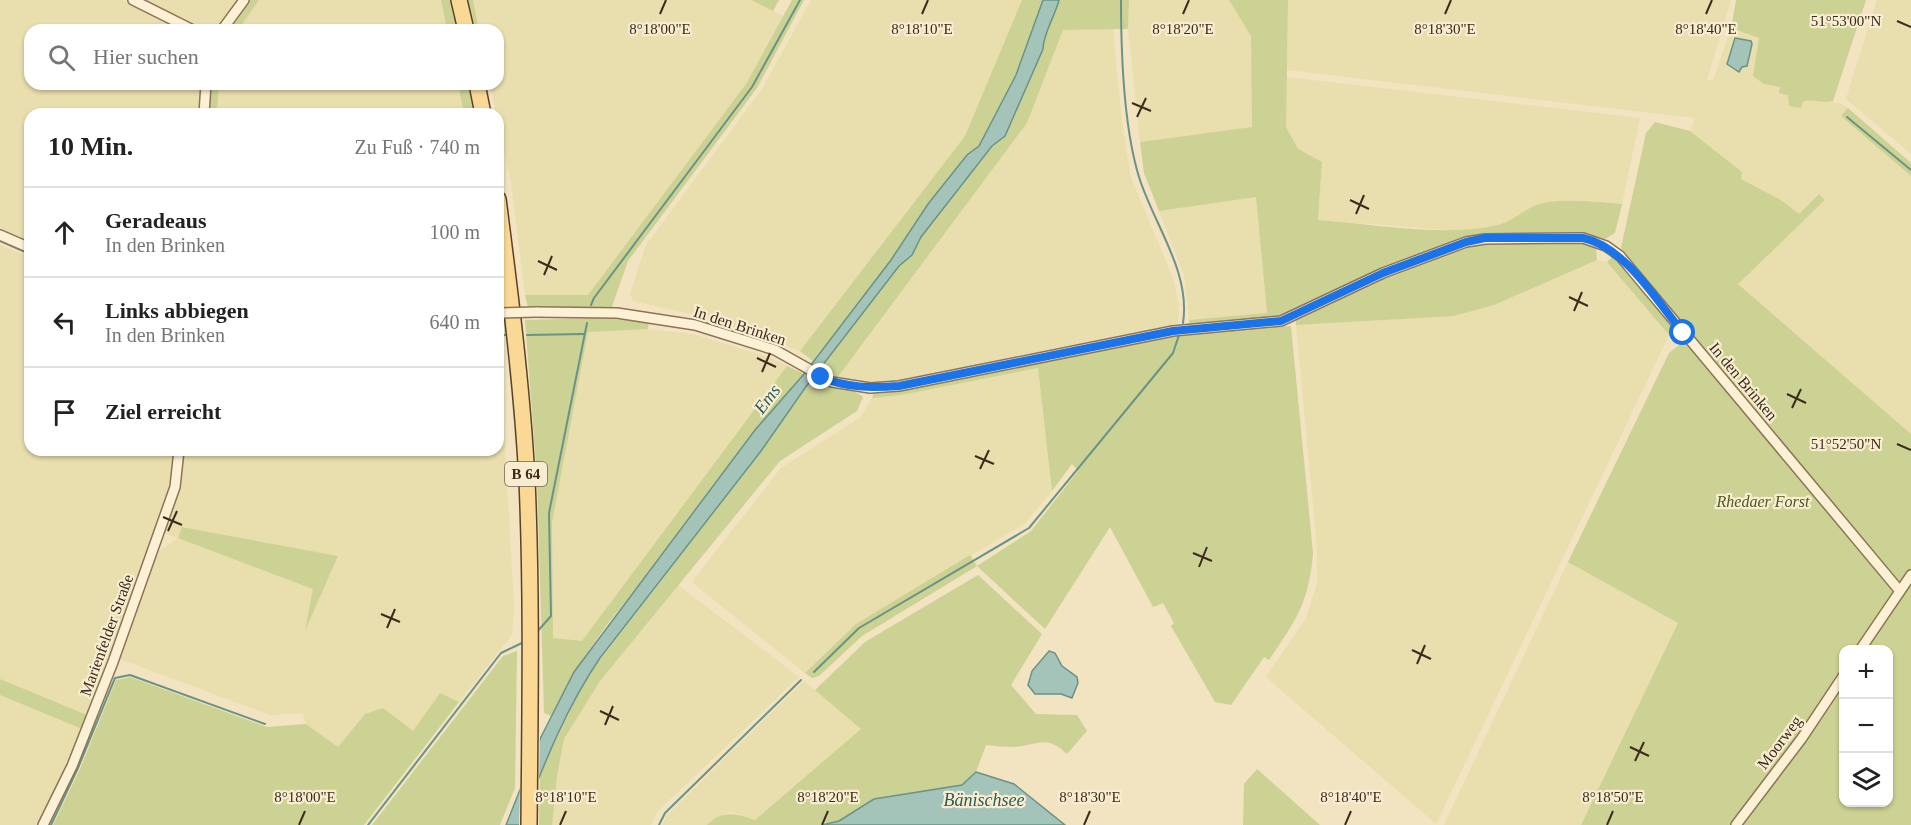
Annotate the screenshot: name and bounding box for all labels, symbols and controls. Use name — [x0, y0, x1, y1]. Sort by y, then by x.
text: 51°53'00"N — [1811, 13, 1881, 29]
text: 8°18'00"E — [629, 21, 691, 37]
text: 8°18'10"E — [891, 21, 953, 37]
text: 8°18'20"E — [1152, 21, 1214, 37]
text: 8°18'30"E — [1414, 21, 1476, 37]
text: 8°18'40"E — [1675, 21, 1737, 37]
search box — [24, 24, 504, 90]
icon: search — [45, 41, 78, 74]
text: Hier suchen — [93, 44, 199, 69]
text: 10 Min. — [48, 132, 133, 161]
text: Zu Fuß · 740 m — [354, 136, 480, 158]
text: Geradeaus — [105, 208, 206, 233]
icon: ahead — [48, 216, 81, 249]
text: 100 m — [429, 221, 480, 243]
text: In den Brinken — [105, 234, 225, 256]
text: Links abbiegen — [105, 298, 249, 323]
street label: In den Brinken — [692, 303, 788, 348]
icon: left — [48, 306, 81, 339]
text: 640 m — [429, 311, 480, 333]
route start — [1669, 319, 1695, 345]
text: In den Brinken — [105, 324, 225, 346]
street label: In den Brinken — [1706, 339, 1781, 424]
route end — [807, 363, 833, 389]
water label: Ems — [749, 381, 784, 418]
icon: arrive — [48, 396, 81, 429]
text: Ziel erreicht — [105, 399, 221, 424]
text: 51°52'50"N — [1811, 436, 1881, 452]
road number: B 64 — [505, 462, 547, 486]
park label: Rhedaer Forst — [1716, 493, 1810, 510]
street label: Marienfelder Straße — [77, 572, 136, 698]
map controls — [1839, 645, 1893, 807]
button: + — [1839, 645, 1893, 699]
button: − — [1839, 699, 1893, 753]
street label: Moorweg — [1754, 712, 1806, 773]
button: layers — [1839, 753, 1893, 807]
text: 8°18'00"E — [274, 789, 336, 805]
text: 8°18'10"E — [535, 789, 597, 805]
text: 8°18'20"E — [797, 789, 859, 805]
text: 8°18'30"E — [1059, 789, 1121, 805]
text: 8°18'40"E — [1320, 789, 1382, 805]
text: 8°18'50"E — [1582, 789, 1644, 805]
water label: Bänischsee — [944, 790, 1024, 810]

